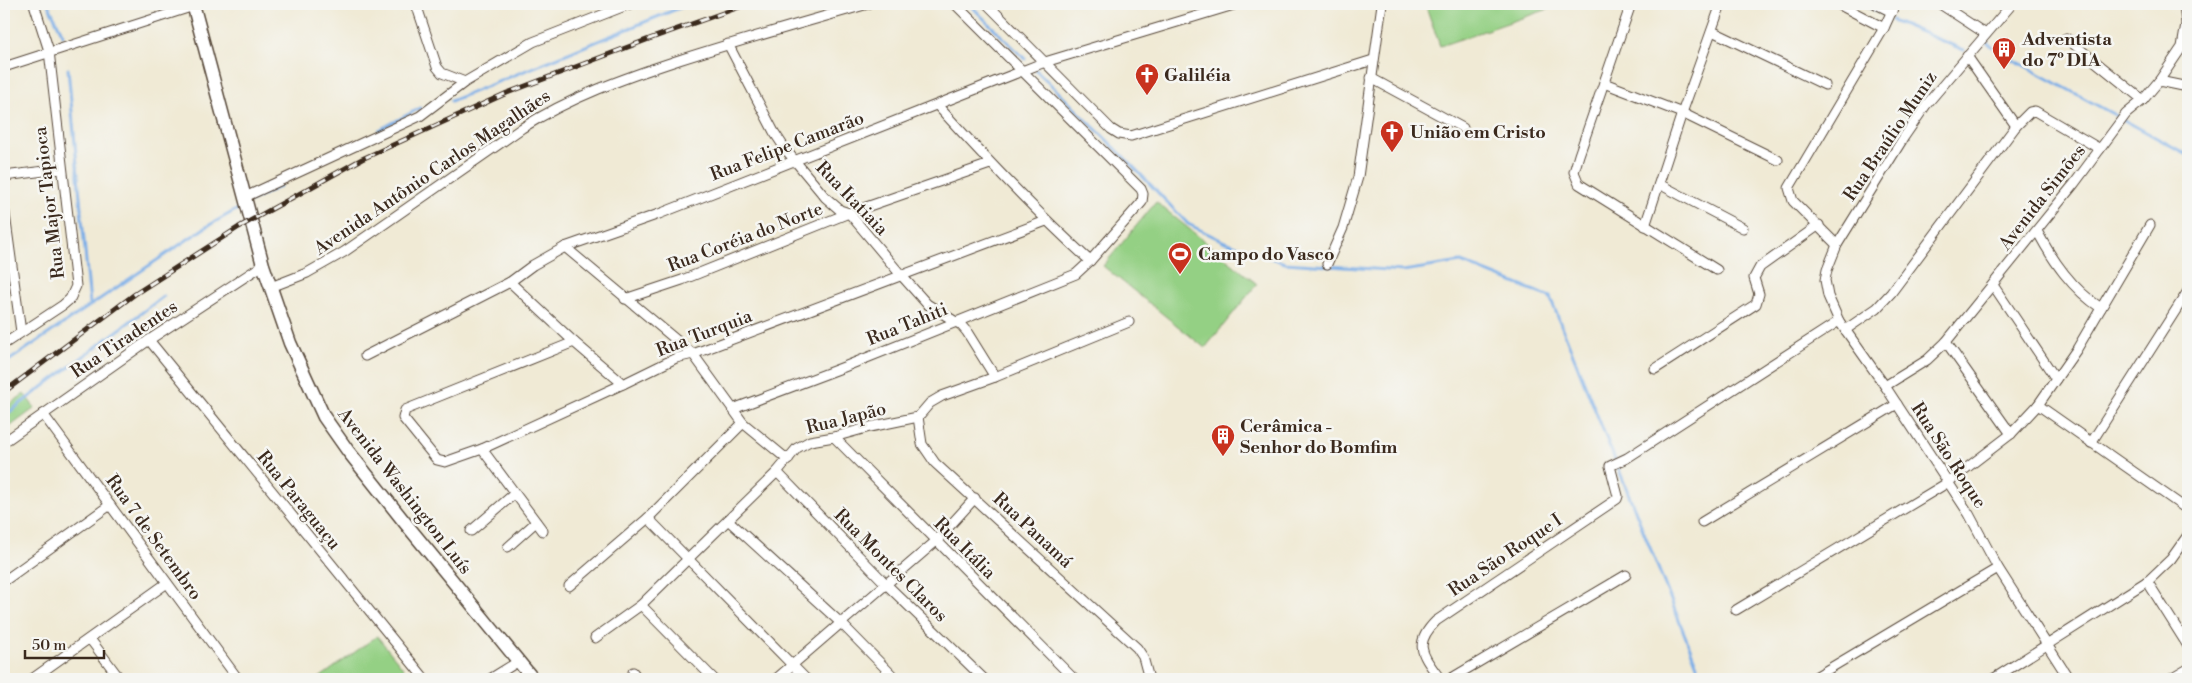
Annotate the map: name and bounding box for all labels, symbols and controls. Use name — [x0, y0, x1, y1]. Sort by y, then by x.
place label: Adventista do 7º DIA — [2021, 28, 2112, 72]
building icon: Adventista do 7º DIA — [1991, 36, 2017, 70]
church icon: Galiléia — [1134, 62, 1160, 96]
place label: Galiléia — [1164, 64, 1231, 87]
street label: Rua Braúlio Muniz — [1838, 67, 1942, 206]
street label: Avenida Antônio Carlos Magalhães — [309, 84, 555, 261]
street label: Rua Felipe Camarão — [707, 107, 867, 186]
church icon: União em Cristo — [1379, 119, 1405, 153]
place label: União em Cristo — [1410, 121, 1546, 144]
street label: Rua Major Tapioca — [29, 125, 70, 280]
street label: Avenida Simões — [1993, 140, 2091, 256]
street label: Rua Itatiaia — [811, 156, 893, 241]
street label: Rua Coréia do Norte — [664, 197, 826, 278]
sports icon: Campo do Vasco — [1167, 241, 1193, 275]
place label: Campo do Vasco — [1198, 243, 1335, 266]
street label: Rua Tiradentes — [66, 295, 182, 384]
street label: Rua Tahiti — [863, 298, 951, 351]
street label: Rua Turquia — [653, 304, 756, 362]
street label: Rua Japão — [804, 397, 889, 440]
street label: Rua São Roque — [1906, 398, 1991, 513]
street label: Avenida Washington Luís — [332, 403, 477, 579]
place label: Cerâmica - Senhor do Bomfim — [1240, 415, 1398, 459]
building icon: Cerâmica - Senhor do Bomfim — [1210, 423, 1236, 457]
street label: Rua Paraguaçu — [252, 446, 346, 555]
street label: Rua 7 de Setembro — [100, 470, 207, 605]
street label: Rua Panamá — [988, 488, 1078, 574]
street label: Rua Montes Claros — [829, 504, 952, 627]
street label: Rua São Roque I — [1444, 509, 1567, 602]
street label: Rua Itália — [929, 512, 1001, 585]
scale bar — [25, 628, 104, 660]
text: 50 m — [32, 636, 66, 655]

